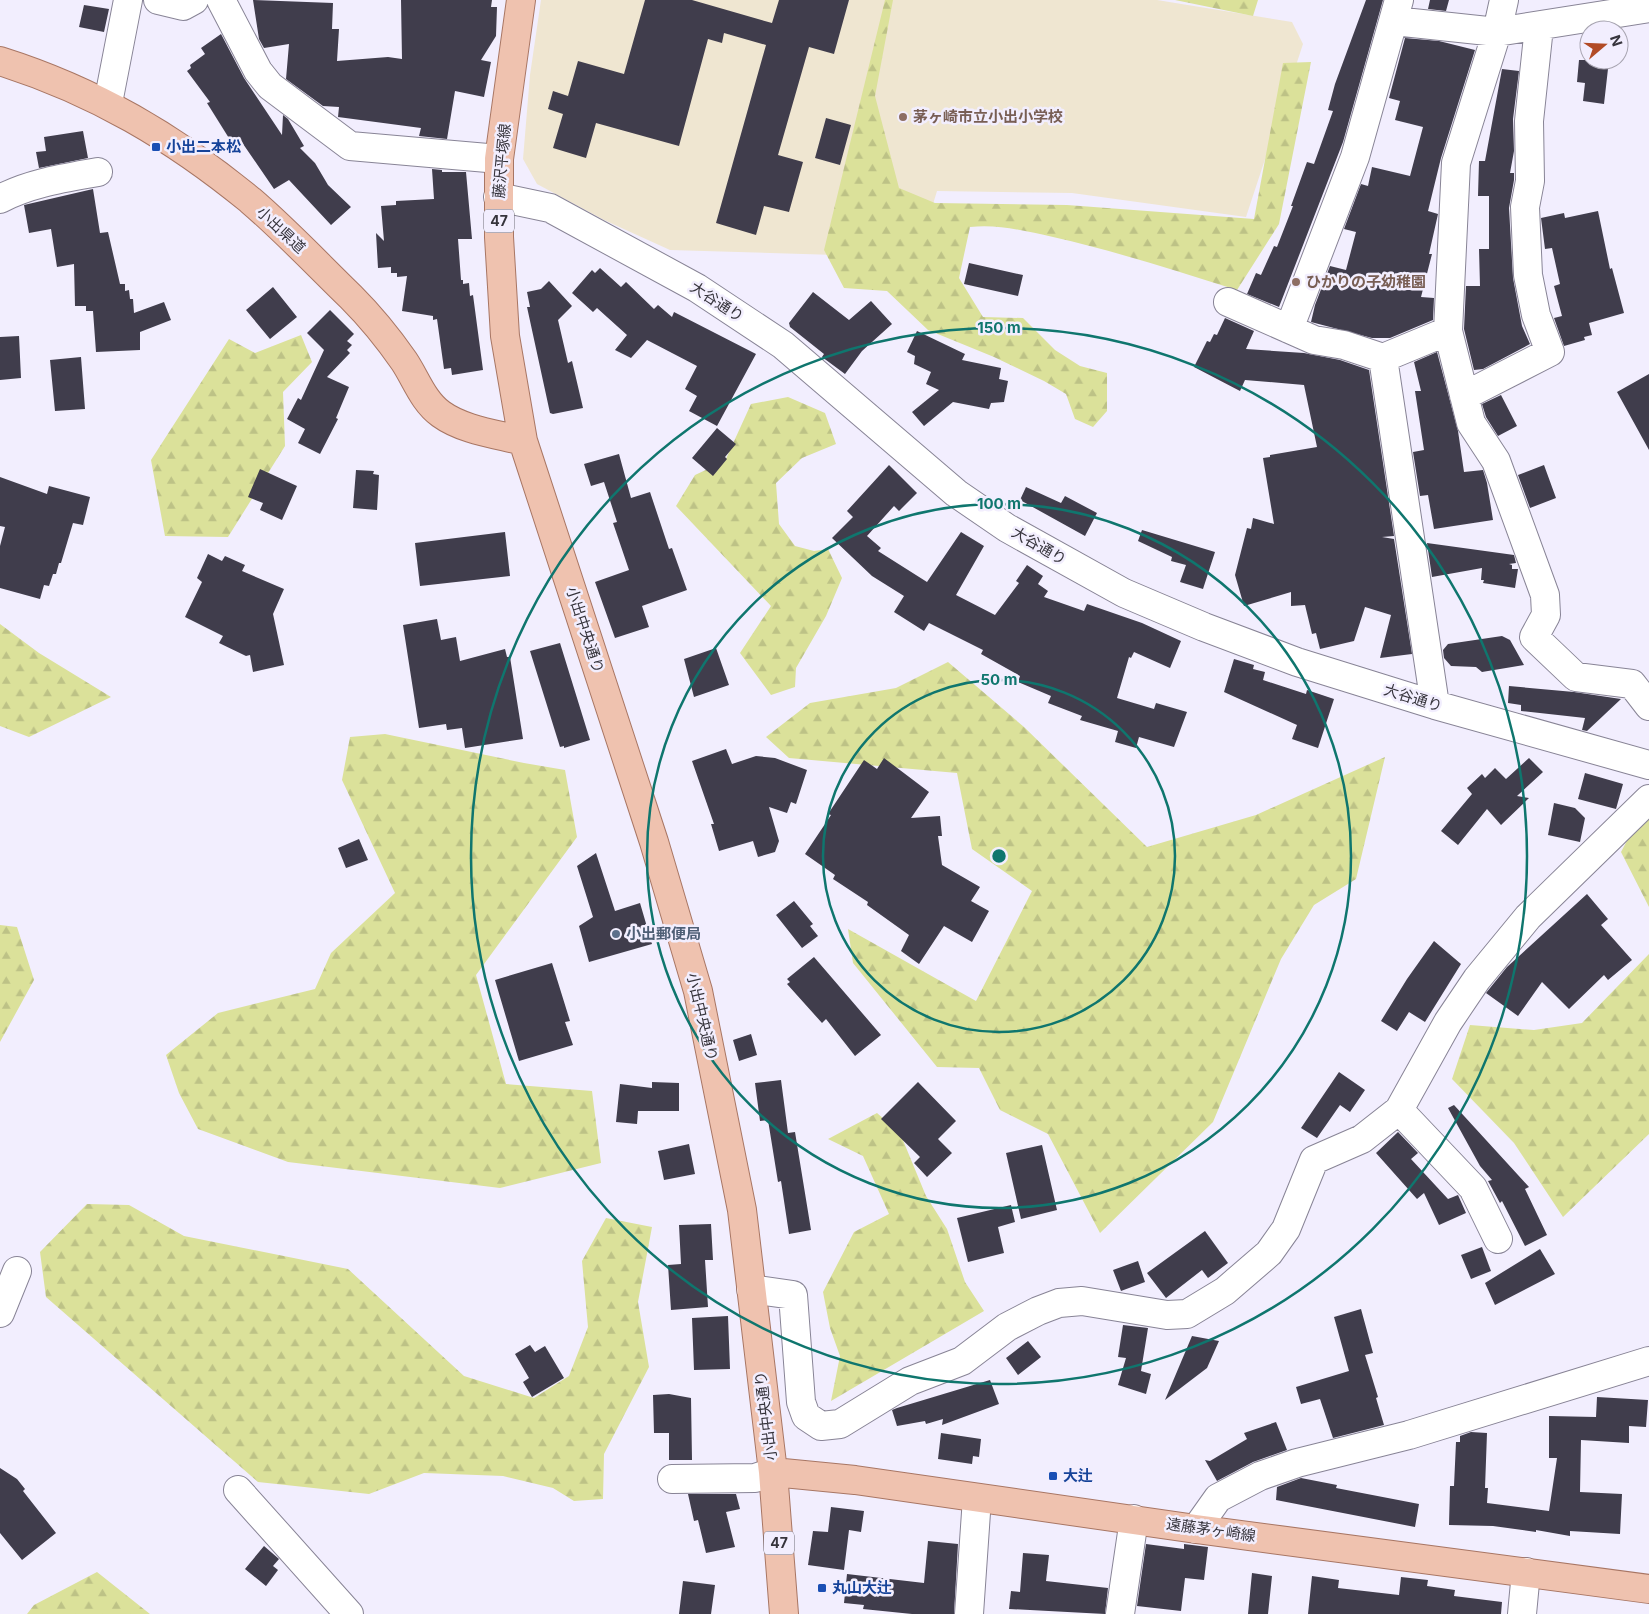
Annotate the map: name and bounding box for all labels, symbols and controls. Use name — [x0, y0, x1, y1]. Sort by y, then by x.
north arrow — [1579, 20, 1629, 70]
text: N — [1607, 33, 1627, 48]
place label: 茅ヶ崎市立小出小学校 — [913, 107, 1063, 126]
marker: 茅ヶ崎市立小出小学校 — [897, 111, 909, 123]
street label: 藤沢平塚線 — [489, 123, 514, 199]
place label: 小出二本松 — [166, 137, 241, 156]
marker: 小出二本松 — [150, 141, 162, 153]
street label: 小出県道 — [253, 202, 310, 257]
road number: 47 — [484, 210, 514, 232]
place label: ひかりの子幼稚園 — [1306, 272, 1426, 291]
marker: ひかりの子幼稚園 — [1290, 276, 1302, 288]
street label: 大谷通り — [687, 277, 748, 326]
text: 150 m — [977, 318, 1021, 337]
text: 100 m — [977, 494, 1021, 513]
street label: 大谷通り — [1009, 522, 1070, 569]
street label: 小出中央通り — [563, 584, 608, 676]
text: 50 m — [981, 670, 1017, 689]
street label: 大谷通り — [1382, 680, 1445, 715]
centre of rings — [990, 847, 1008, 865]
place label: 小出郵便局 — [626, 924, 701, 943]
marker: 小出郵便局 — [610, 928, 622, 940]
street label: 小出中央通り — [683, 971, 722, 1063]
street label: 小出中央通り — [751, 1370, 780, 1462]
place label: 大辻 — [1063, 1466, 1093, 1485]
marker: 大辻 — [1047, 1470, 1059, 1482]
street label: 遠藤茅ヶ崎線 — [1165, 1514, 1257, 1545]
road number: 47 — [764, 1532, 794, 1555]
place label: 丸山大辻 — [832, 1578, 892, 1597]
marker: 丸山大辻 — [816, 1582, 828, 1594]

